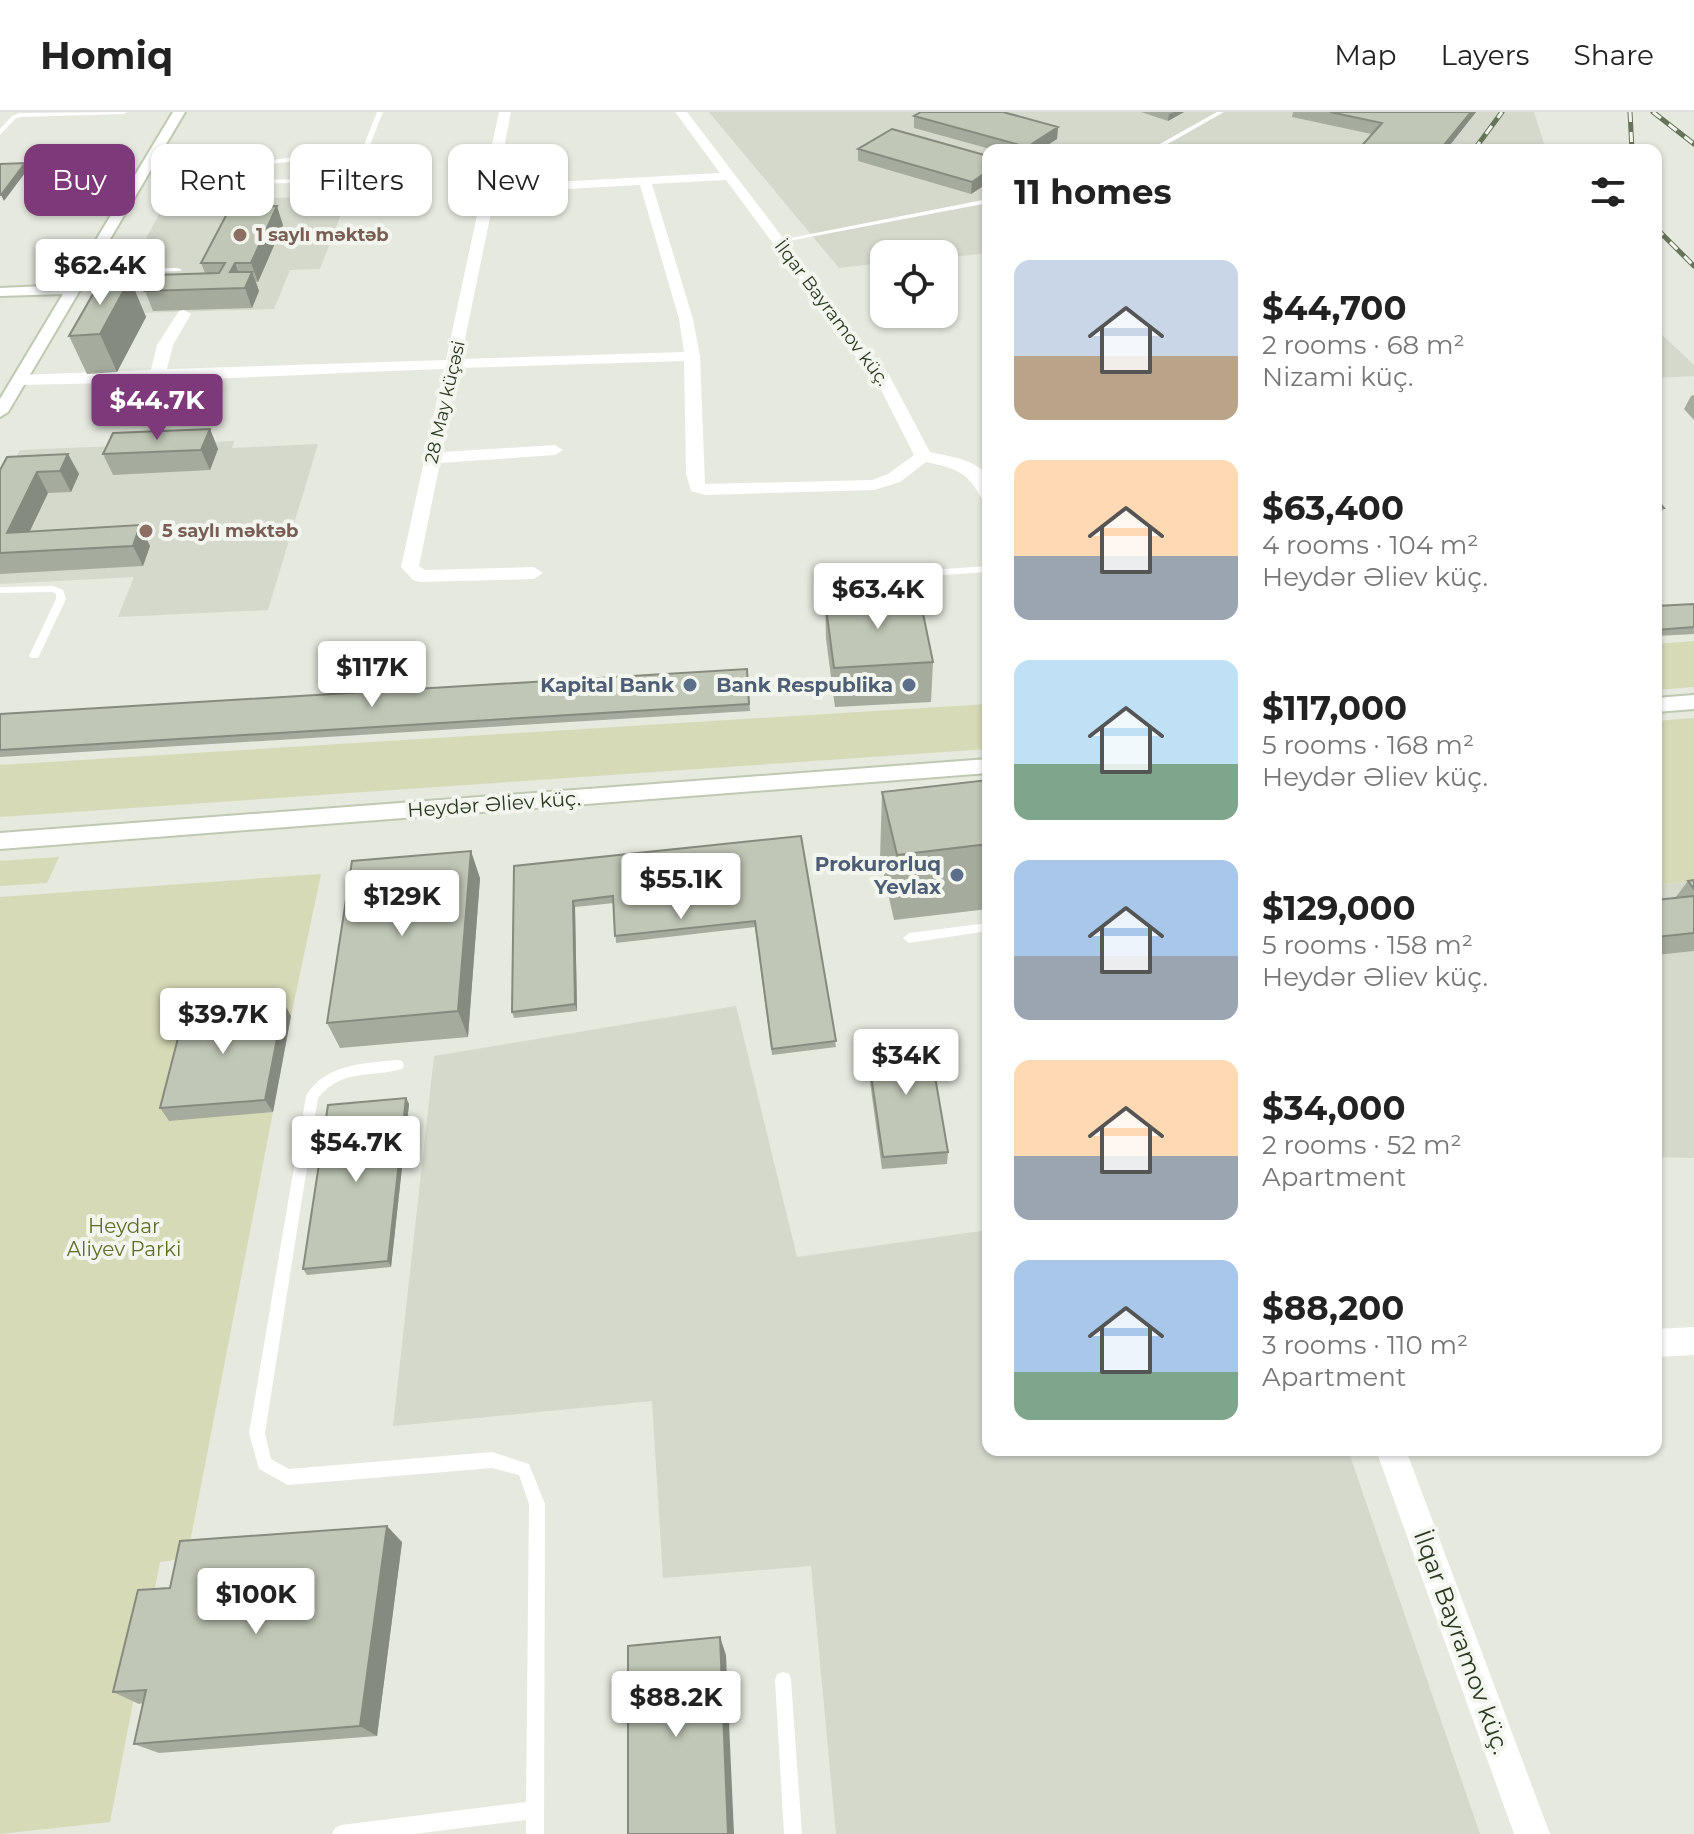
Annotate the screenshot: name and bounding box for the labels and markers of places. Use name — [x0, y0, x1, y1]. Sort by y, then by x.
place label: 1 saylı məktəb — [256, 224, 389, 246]
marker: 1 saylı məktəb — [231, 226, 249, 244]
pin: $62.4K — [35, 239, 165, 307]
pin: $44.7K — [92, 374, 222, 442]
place label: 5 saylı məktəb — [162, 520, 298, 542]
marker: 5 saylı məktəb — [137, 522, 155, 540]
pin: $63.4K — [813, 563, 943, 631]
pin: $117K — [316, 641, 428, 709]
place label: Kapital Bank — [540, 673, 675, 697]
place label: Bank Respublika — [716, 673, 893, 697]
marker: Kapital Bank — [681, 676, 699, 694]
marker: Bank Respublika — [900, 676, 918, 694]
place label: Prokurorluq Yevlax — [815, 852, 941, 899]
pin: $55.1K — [616, 853, 746, 921]
marker: Prokurorluq Yevlax — [948, 866, 966, 884]
pin: $129K — [346, 870, 458, 938]
pin: $39.7K — [158, 988, 288, 1056]
pin: $34K — [859, 1029, 953, 1097]
pin: $54.7K — [291, 1116, 421, 1184]
pin: $100K — [200, 1568, 312, 1636]
pin: $88.2K — [611, 1671, 741, 1739]

